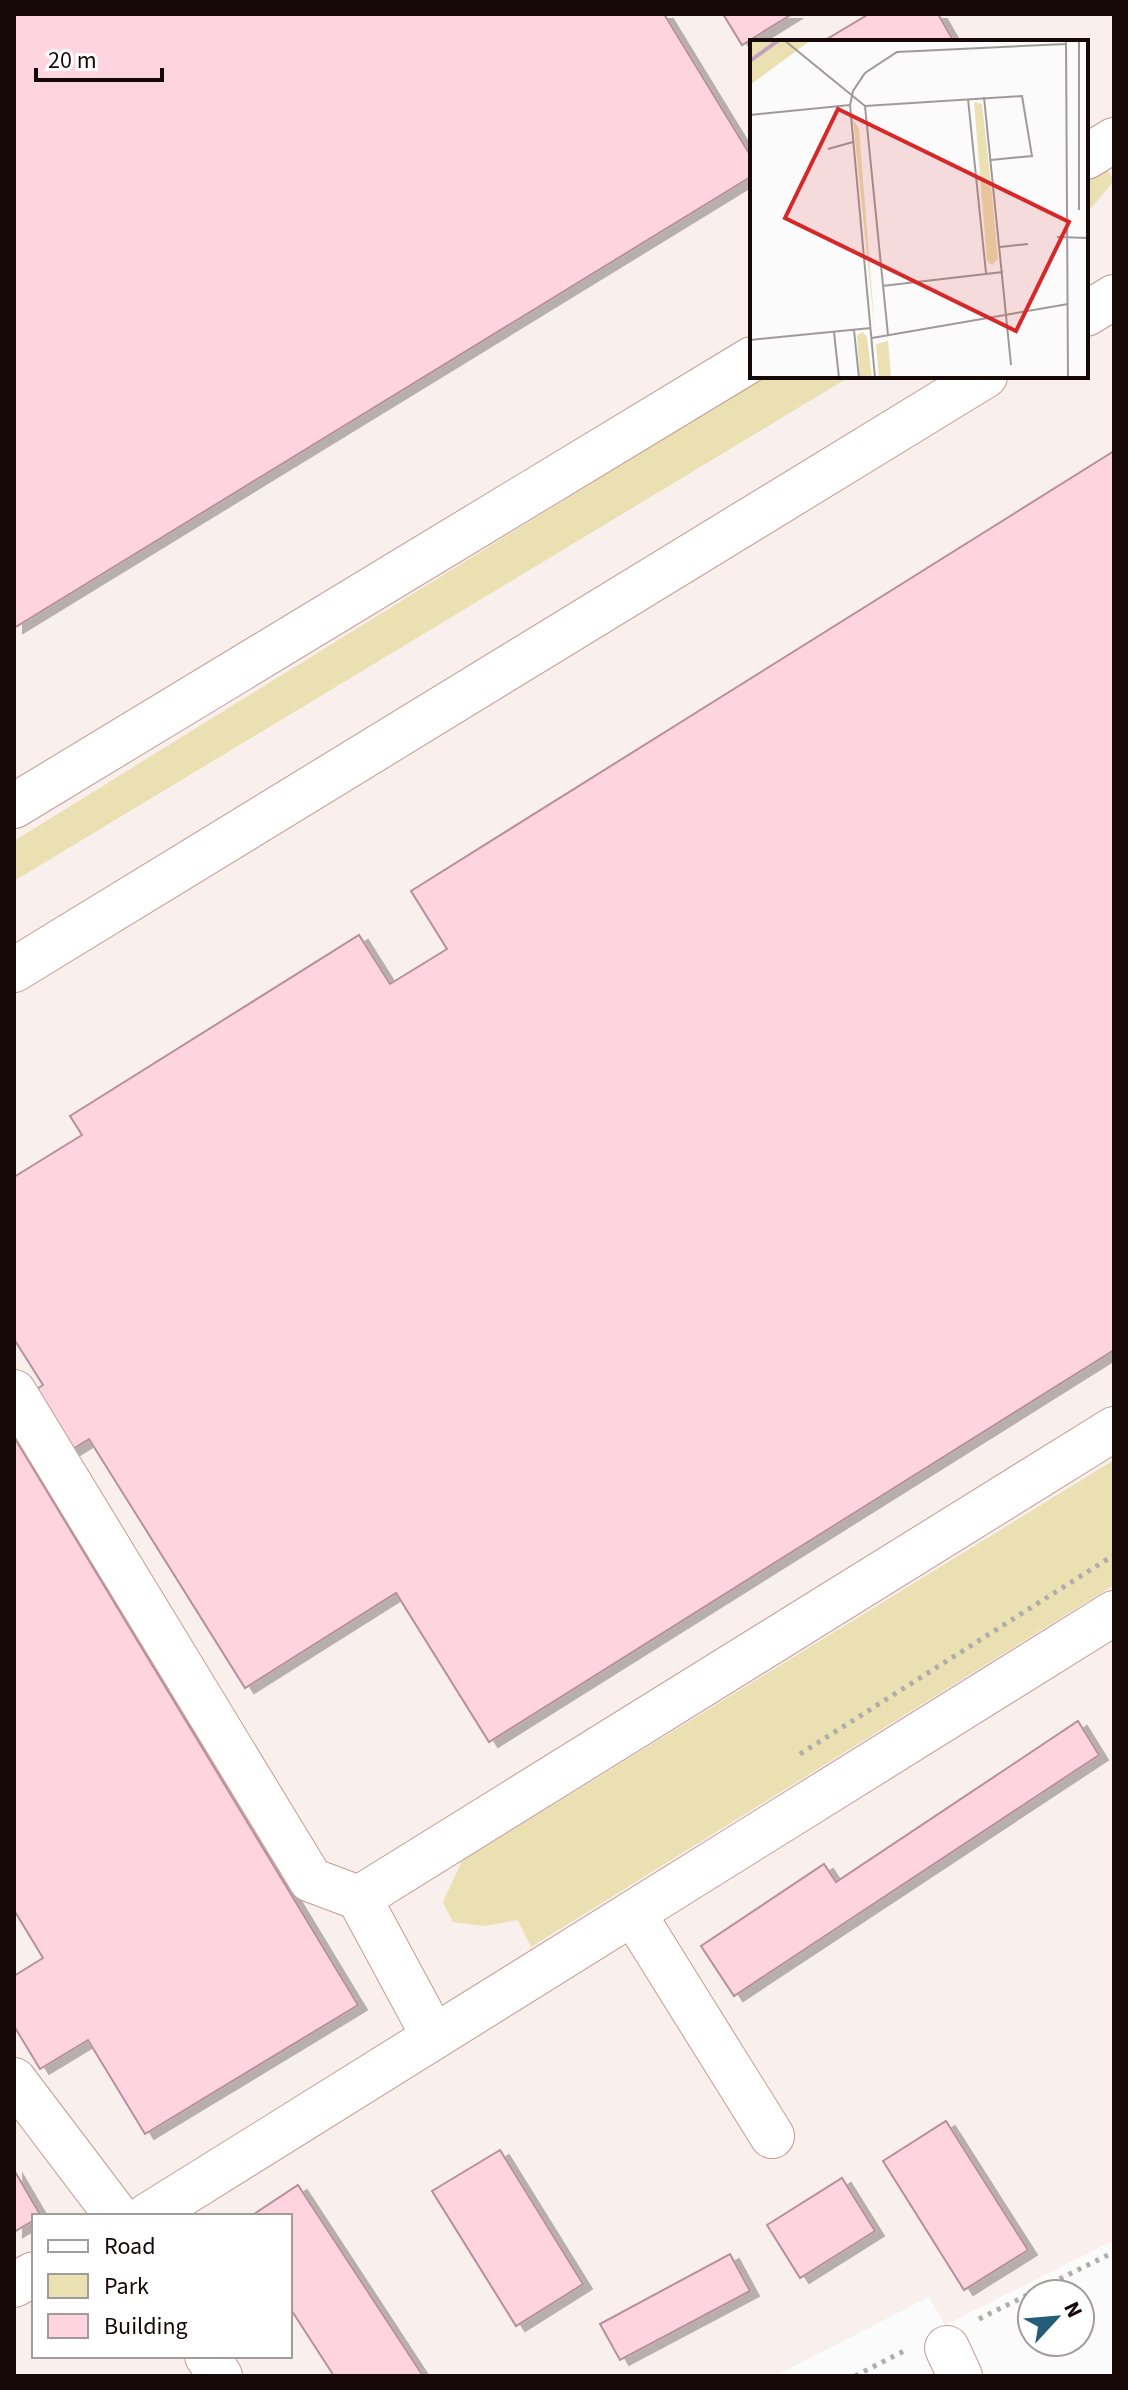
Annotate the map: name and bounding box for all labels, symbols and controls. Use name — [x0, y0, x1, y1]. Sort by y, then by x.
scale bar — [36, 32, 162, 82]
inset map — [750, 40, 1088, 378]
text: 20 m — [48, 43, 97, 78]
legend — [32, 2214, 292, 2358]
text: Road — [104, 2229, 156, 2264]
text: Park — [104, 2269, 149, 2304]
north arrow — [1016, 2278, 1096, 2358]
text: N — [1055, 2296, 1091, 2323]
text: Building — [104, 2309, 188, 2344]

